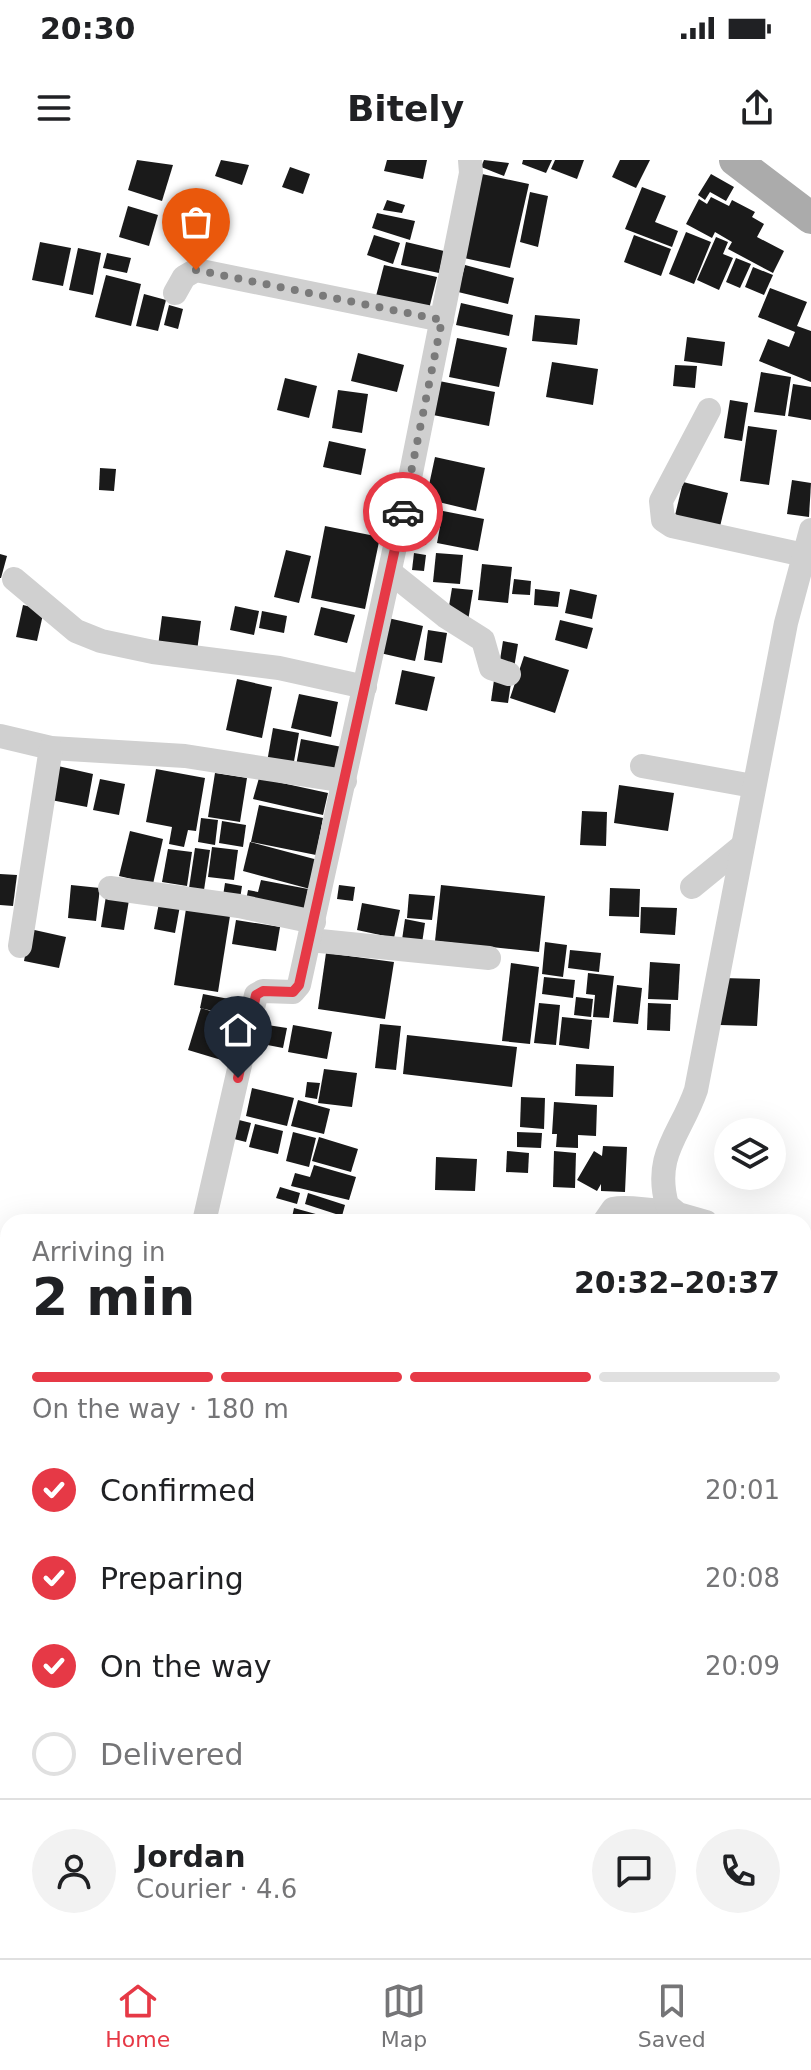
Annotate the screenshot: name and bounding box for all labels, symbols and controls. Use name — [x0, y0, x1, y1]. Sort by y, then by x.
text: 20:30 — [40, 11, 136, 46]
icon: menu — [32, 86, 76, 130]
icon: share — [735, 86, 779, 130]
text: Bitely — [347, 88, 464, 129]
pin — [162, 188, 230, 270]
icon: bag — [174, 200, 218, 244]
courier — [363, 472, 443, 552]
icon: car — [381, 490, 425, 534]
pin — [204, 996, 272, 1078]
icon: home — [216, 1008, 260, 1052]
map controls — [714, 1118, 786, 1190]
button: layers — [714, 1118, 786, 1190]
text: Arriving in — [32, 1237, 166, 1267]
text: 20:32–20:37 — [574, 1265, 780, 1300]
text: 2 min — [32, 1267, 195, 1327]
text: On the way · 180 m — [32, 1394, 289, 1424]
icon: check — [32, 1468, 76, 1512]
text: Confirmed — [100, 1473, 256, 1508]
text: 20:01 — [705, 1475, 780, 1505]
icon: check — [32, 1556, 76, 1600]
text: Preparing — [100, 1561, 244, 1596]
text: 20:08 — [705, 1563, 780, 1593]
icon: check — [32, 1644, 76, 1688]
text: On the way — [100, 1649, 272, 1684]
text: 20:09 — [705, 1651, 780, 1681]
text: Delivered — [100, 1737, 244, 1772]
button: person — [32, 1829, 116, 1913]
button: chat — [592, 1829, 676, 1913]
button: phone — [696, 1829, 780, 1913]
text: Jordan — [136, 1839, 246, 1874]
text: Courier · 4.6 — [136, 1874, 297, 1904]
tab: Home — [105, 1979, 170, 2052]
tab: Map — [381, 1979, 427, 2052]
tab: Saved — [638, 1979, 706, 2052]

